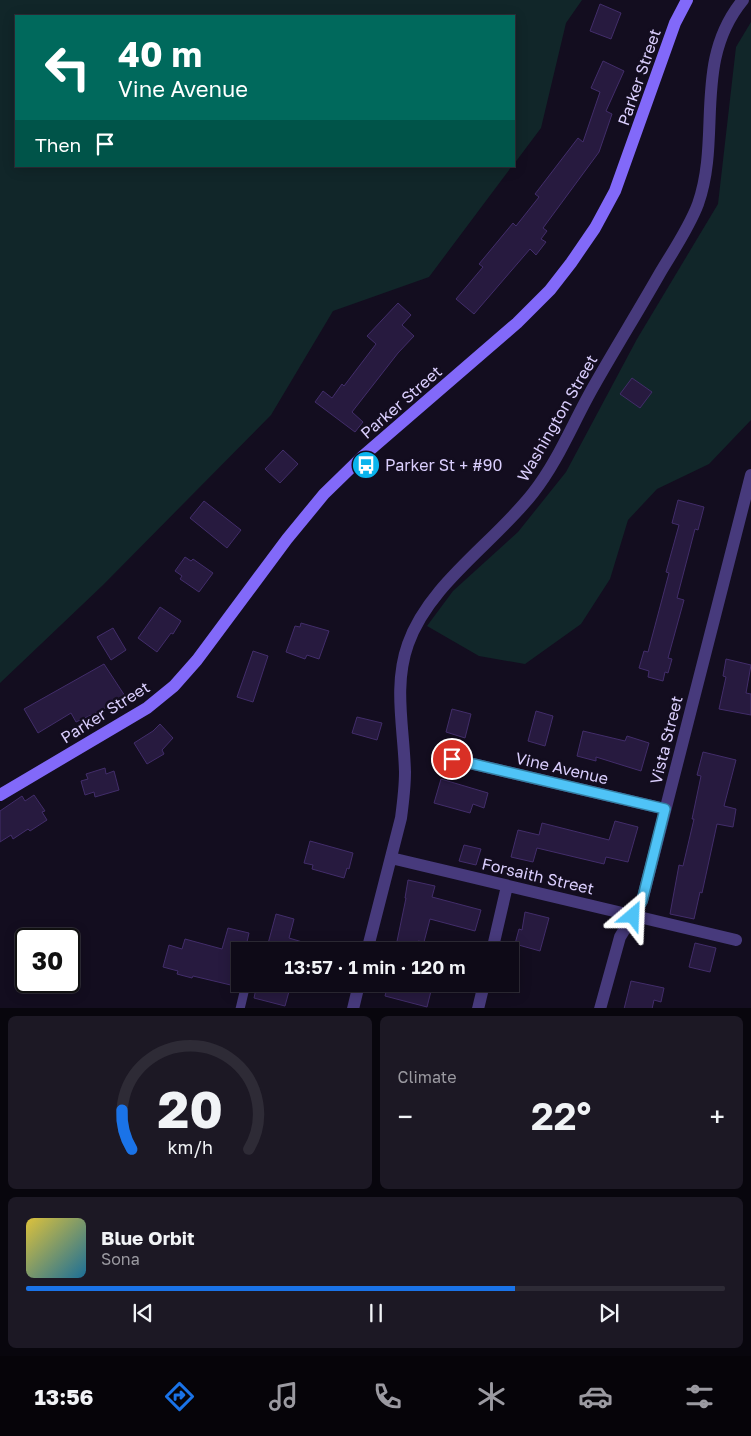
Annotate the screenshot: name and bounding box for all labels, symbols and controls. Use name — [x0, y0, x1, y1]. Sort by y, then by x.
street label: Parker Street — [613, 26, 665, 128]
text: 40 m — [118, 33, 202, 75]
icon: left — [35, 35, 100, 100]
text: Vine Avenue — [118, 75, 248, 102]
icon: arrive — [91, 130, 119, 158]
text: Then — [35, 133, 81, 156]
street label: Washington Street — [513, 351, 601, 485]
street label: Parker Street — [356, 361, 446, 443]
bus stop icon: Parker St + #90 — [351, 450, 381, 480]
place label: Parker St + #90 — [385, 455, 502, 475]
street label: Parker Street — [57, 677, 153, 747]
street label: Vista Street — [645, 694, 687, 786]
pin — [431, 738, 473, 780]
icon: arrive — [438, 745, 466, 773]
street label: Vine Avenue — [514, 748, 610, 788]
street label: Forsaith Street — [480, 853, 596, 899]
position arrow — [606, 889, 658, 941]
speed limit sign: 30 — [15, 928, 80, 993]
text: 13:57 · 1 min · 120 m — [284, 955, 466, 978]
text: Climate — [398, 1067, 457, 1087]
text: 20 — [157, 1077, 223, 1139]
text: 22° — [531, 1093, 591, 1138]
text: − — [398, 1100, 413, 1133]
text: + — [710, 1100, 725, 1133]
text: km/h — [167, 1136, 212, 1158]
text: Blue Orbit — [101, 1226, 195, 1249]
text: Sona — [101, 1249, 140, 1269]
icon: previous — [129, 1299, 157, 1327]
icon: pause — [362, 1299, 390, 1327]
icon: next — [595, 1299, 623, 1327]
icon: directions — [162, 1379, 197, 1414]
icon: music — [266, 1379, 301, 1414]
icon: phone — [370, 1379, 405, 1414]
icon: climate — [474, 1379, 509, 1414]
icon: car — [578, 1379, 613, 1414]
icon: filters — [682, 1379, 717, 1414]
text: 13:56 — [34, 1383, 94, 1410]

